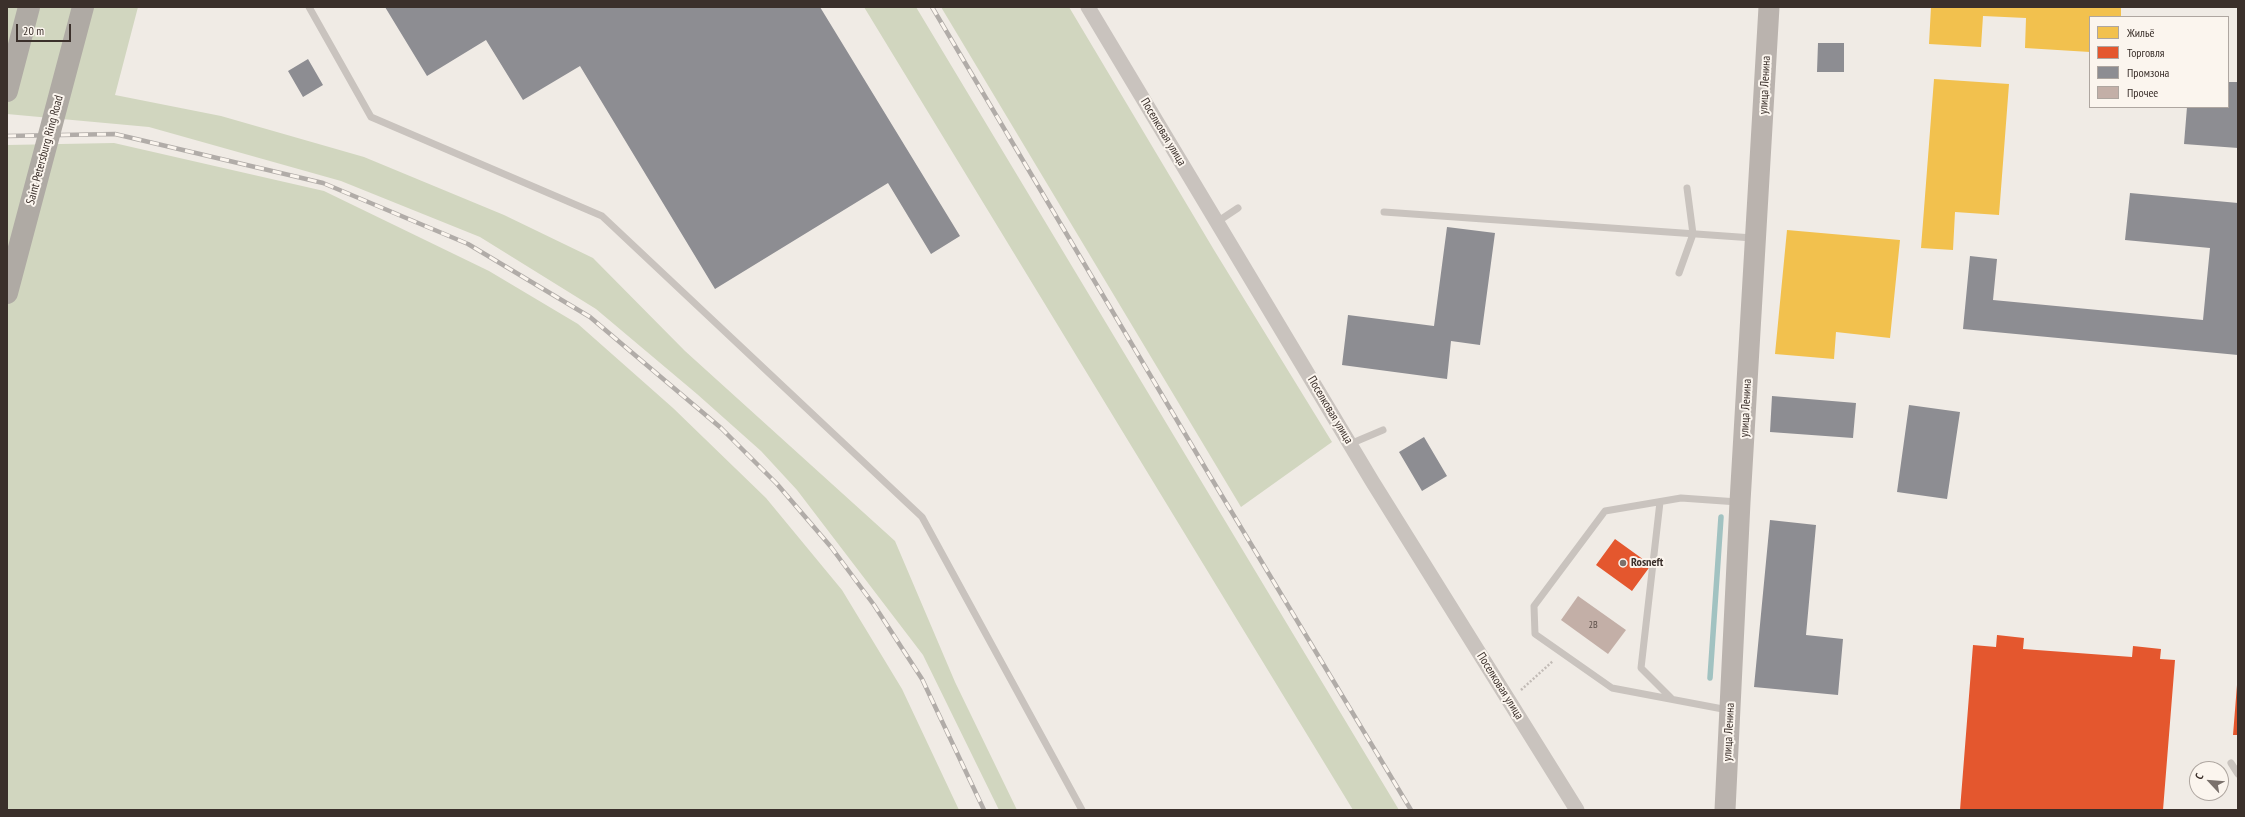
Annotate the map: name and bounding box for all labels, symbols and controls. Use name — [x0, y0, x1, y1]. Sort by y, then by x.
scale bar — [18, 16, 73, 42]
legend — [2089, 16, 2229, 108]
text: 20 m — [23, 23, 44, 38]
text: Жильё — [2127, 25, 2154, 40]
text: Торговля — [2127, 45, 2165, 60]
street label: улица Ленина — [1756, 55, 1774, 115]
text: Промзона — [2127, 65, 2169, 80]
text: Прочее — [2127, 85, 2158, 100]
street label: Saint Petersburg Ring Road — [23, 94, 67, 206]
street label: Поселковая улица — [1137, 96, 1189, 168]
street label: Поселковая улица — [1304, 374, 1356, 446]
street label: улица Ленина — [1737, 378, 1755, 438]
place label: Rosneft — [1631, 556, 1663, 570]
marker: Rosneft — [1618, 558, 1628, 568]
house number: 2В — [1588, 619, 1598, 631]
street label: Поселковая улица — [1474, 650, 1526, 722]
street label: улица Ленина — [1720, 702, 1738, 762]
north arrow — [2189, 761, 2229, 801]
text: С — [2192, 771, 2207, 782]

